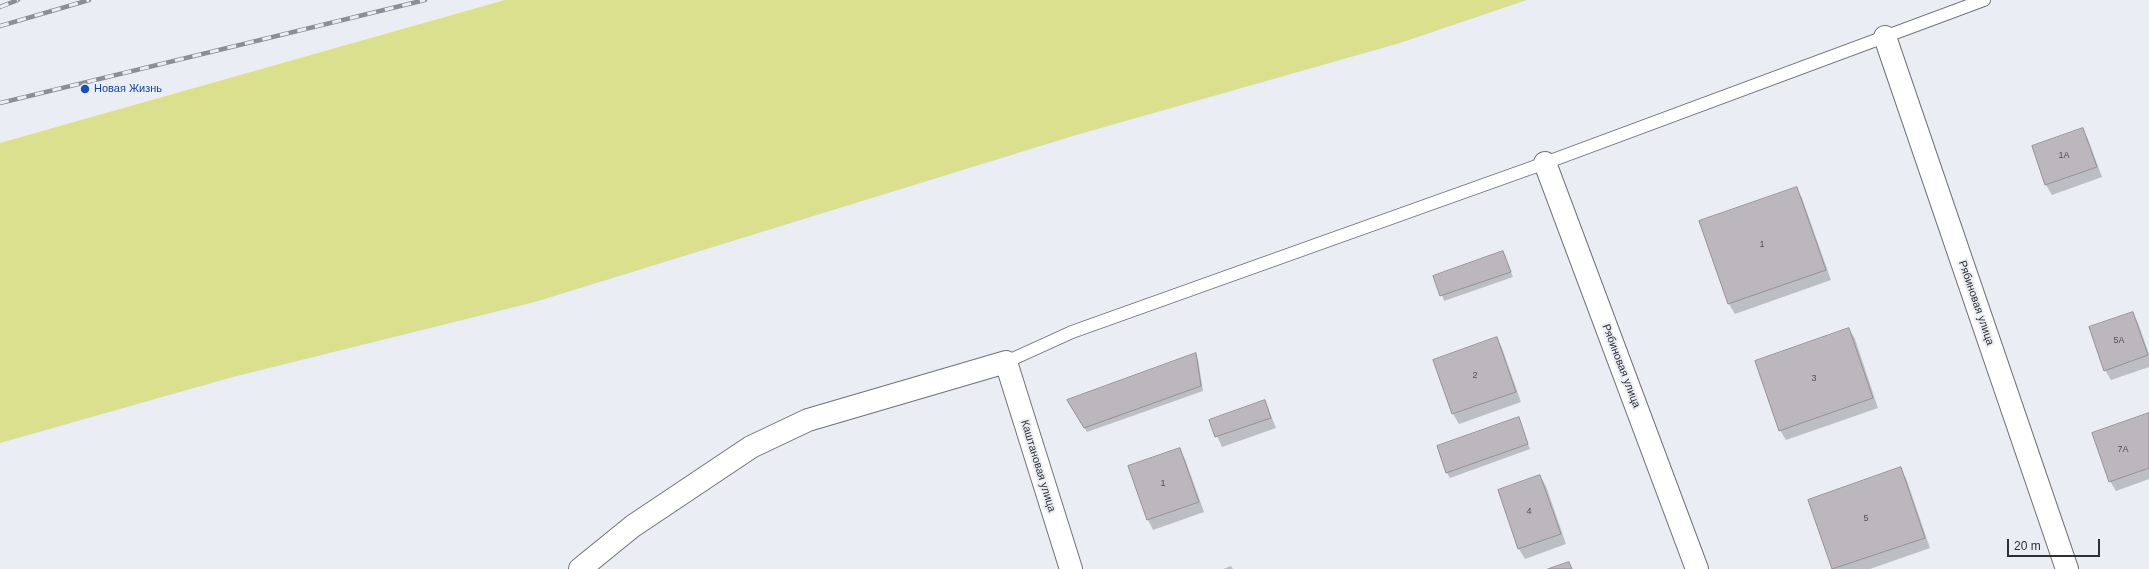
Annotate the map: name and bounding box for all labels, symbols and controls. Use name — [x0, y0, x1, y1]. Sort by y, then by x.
place label: Новая Жизнь — [94, 82, 162, 96]
marker: Новая Жизнь — [79, 83, 91, 95]
house number: 1А — [2058, 151, 2070, 161]
house number: 1 — [1759, 240, 1765, 250]
street label: Рябиновая улица — [1955, 259, 1997, 347]
street label: Рябиновая улица — [1599, 322, 1643, 410]
house number: 5А — [2113, 336, 2125, 346]
house number: 2 — [1472, 371, 1478, 381]
house number: 3 — [1811, 374, 1817, 384]
street label: Каштановая улица — [1018, 418, 1058, 514]
house number: 7А — [2117, 445, 2129, 455]
house number: 1 — [1160, 479, 1166, 489]
house number: 4 — [1526, 507, 1532, 517]
house number: 5 — [1863, 514, 1869, 524]
scale bar — [2009, 531, 2102, 557]
text: 20 m — [2014, 539, 2041, 553]

